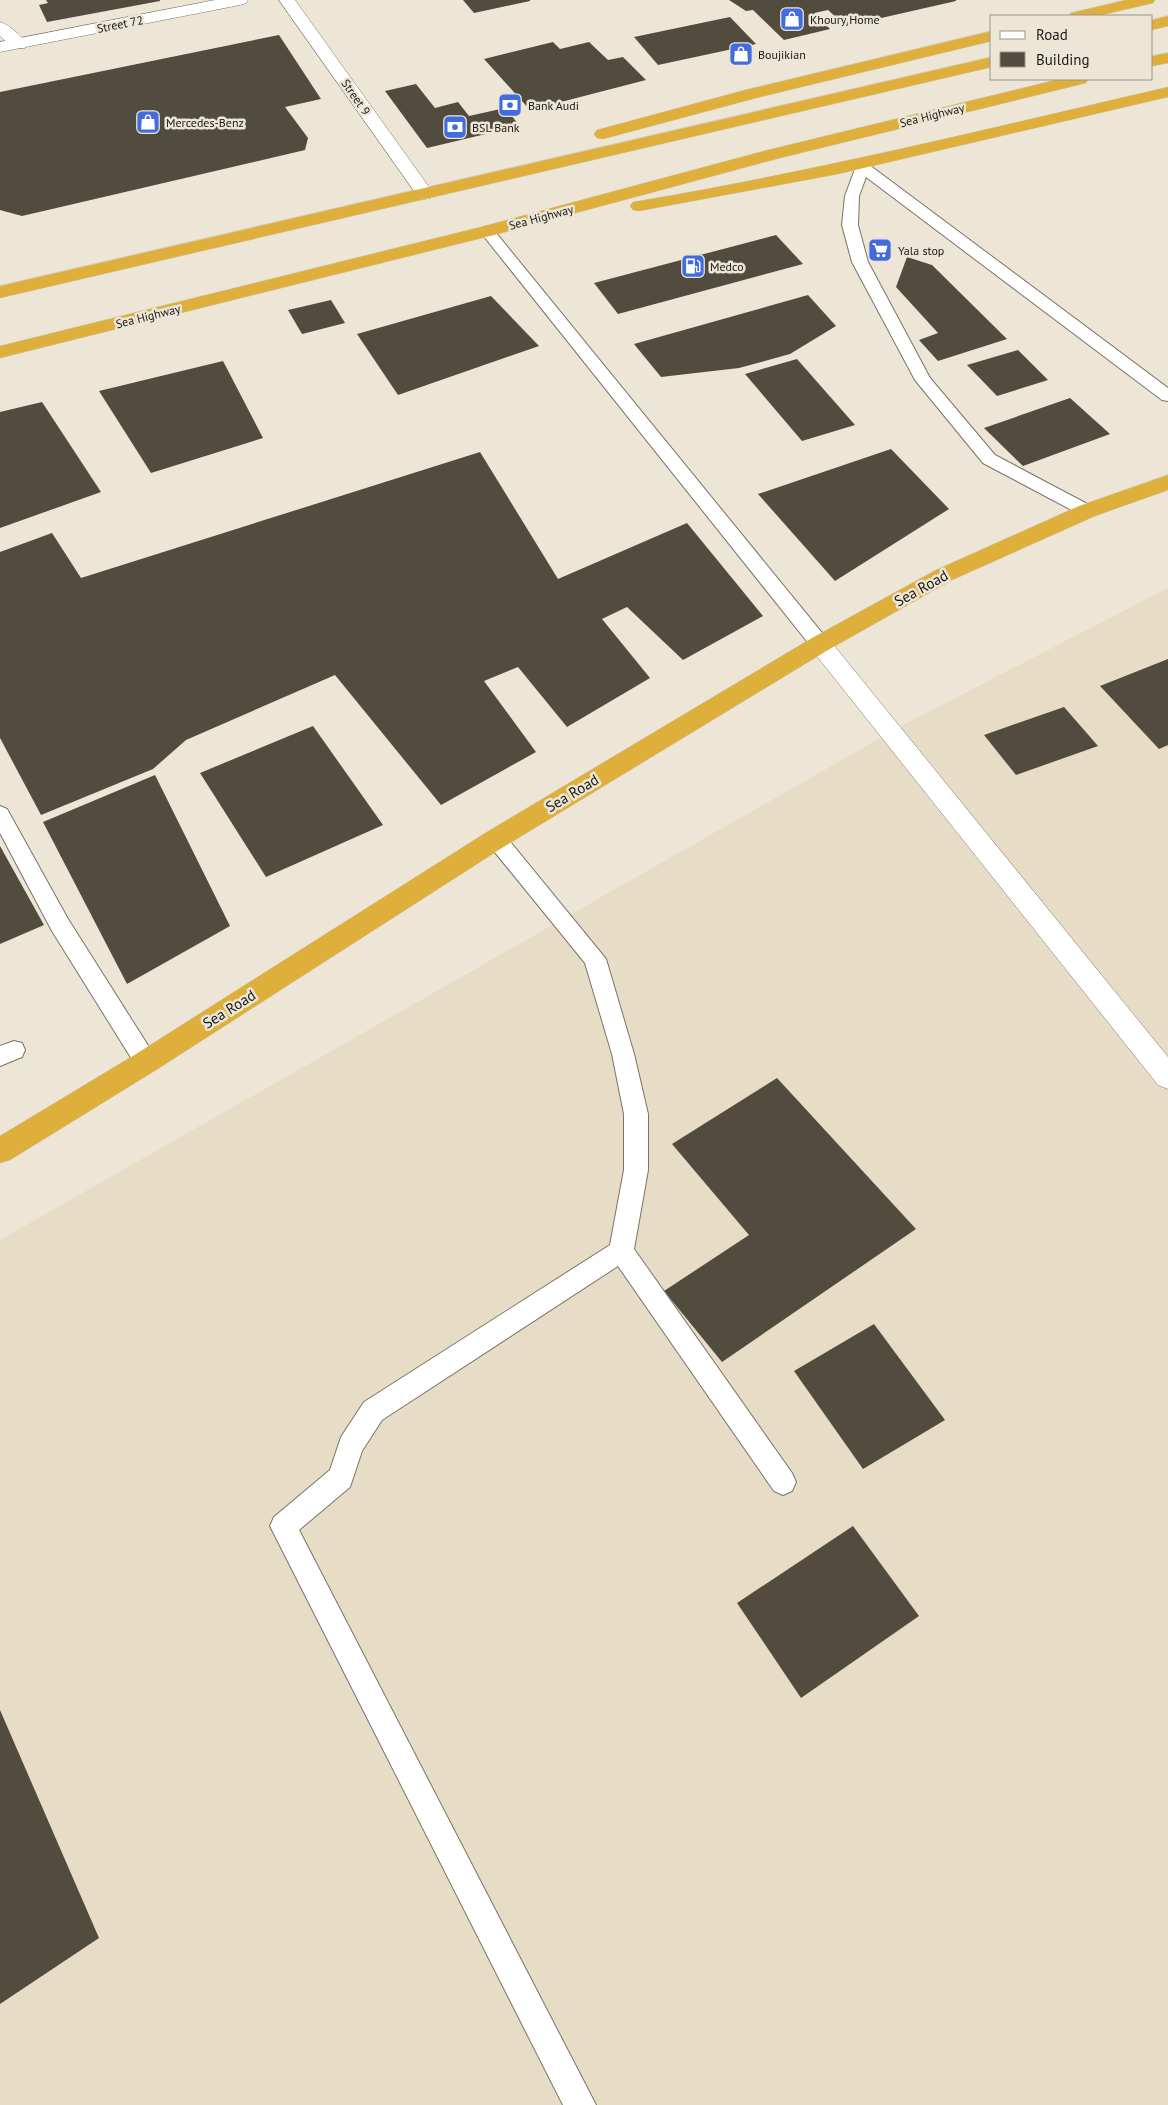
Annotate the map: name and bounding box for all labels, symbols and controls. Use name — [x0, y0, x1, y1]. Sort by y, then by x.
shop icon: Khoury Home — [779, 6, 805, 32]
street label: Street 72 — [96, 12, 144, 36]
place label: Khoury Home — [810, 12, 880, 27]
legend — [990, 15, 1153, 80]
text: Road — [1036, 25, 1068, 44]
shop icon: Boujikian — [728, 41, 754, 67]
place label: Boujikian — [758, 47, 806, 62]
text: Building — [1036, 50, 1090, 69]
street label: Street 9 — [338, 76, 374, 118]
bank icon: Bank Audi — [497, 92, 523, 118]
place label: Bank Audi — [528, 98, 579, 113]
street label: Sea Highway — [898, 100, 966, 130]
shop icon: Mercedes-Benz — [135, 109, 161, 135]
bank icon: BSL Bank — [442, 114, 468, 140]
place label: Mercedes-Benz — [166, 115, 244, 130]
place label: BSL Bank — [472, 120, 520, 135]
street label: Sea Highway — [507, 201, 575, 233]
supermarket icon: Yala stop — [867, 237, 893, 263]
place label: Yala stop — [898, 243, 944, 258]
fuel station icon: Medco — [680, 253, 706, 279]
place label: Medco — [710, 259, 744, 274]
street label: Sea Highway — [114, 301, 182, 331]
street label: Sea Road — [891, 565, 951, 611]
street label: Sea Road — [542, 770, 602, 816]
street label: Sea Road — [199, 985, 259, 1033]

